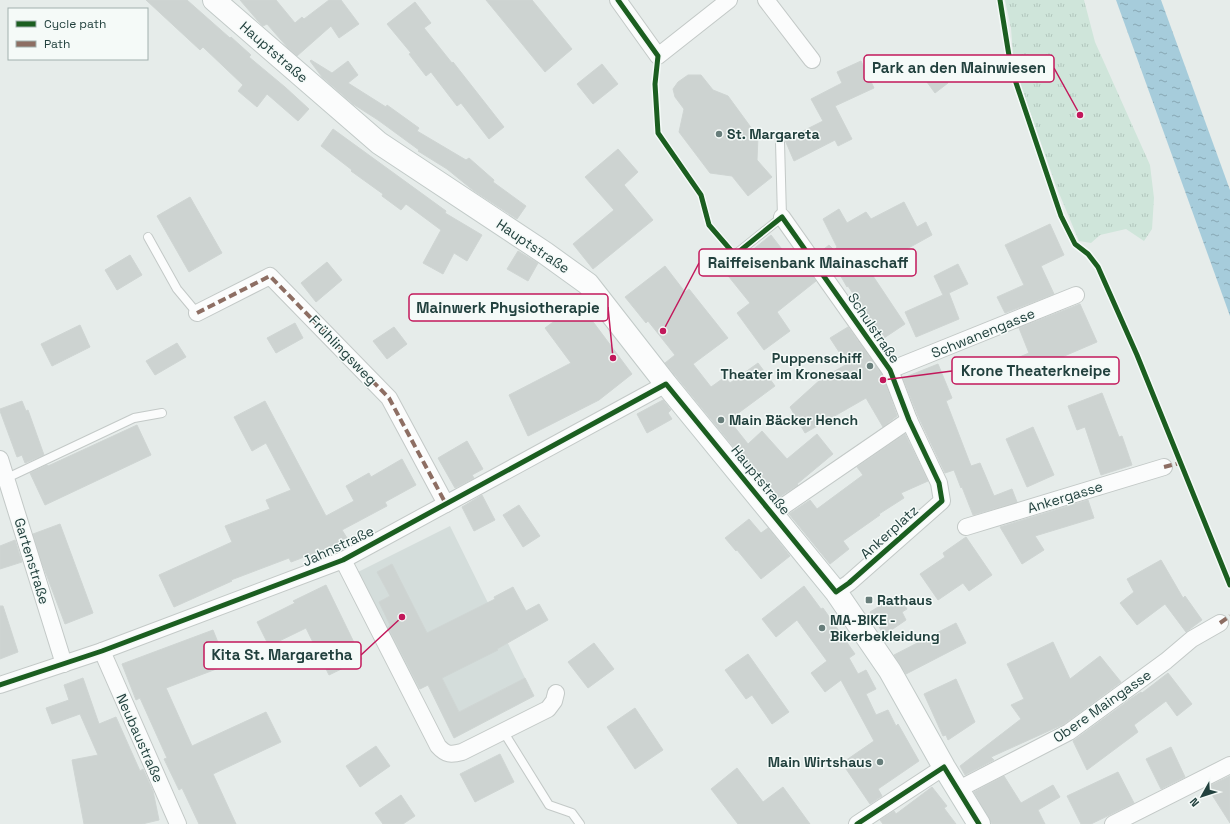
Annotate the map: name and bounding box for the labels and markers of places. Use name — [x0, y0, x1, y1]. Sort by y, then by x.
callout: Park an den Mainwiesen — [864, 55, 1054, 82]
place label: St. Margareta — [727, 125, 820, 143]
marker: St. Margareta — [714, 129, 724, 139]
callout: Raiffeisenbank Mainaschaff — [699, 249, 916, 276]
callout: Mainwerk Physiotherapie — [409, 294, 608, 321]
place label: Puppenschiff Theater im Kronesaal — [720, 349, 862, 383]
callout: Krone Theaterkneipe — [952, 357, 1119, 384]
marker: Puppenschiff Theater im Kronesaal — [865, 361, 875, 371]
place label: Main Bäcker Hench — [729, 411, 858, 429]
marker: Main Bäcker Hench — [716, 415, 726, 425]
place label: Rathaus — [877, 591, 932, 609]
marker: Rathaus — [864, 595, 874, 605]
place label: MA-BIKE - Bikerbekleidung — [830, 611, 940, 645]
marker: MA-BIKE - Bikerbekleidung — [817, 623, 827, 633]
callout: Kita St. Margaretha — [204, 642, 361, 669]
place label: Main Wirtshaus — [768, 753, 872, 771]
marker: Main Wirtshaus — [875, 757, 885, 767]

